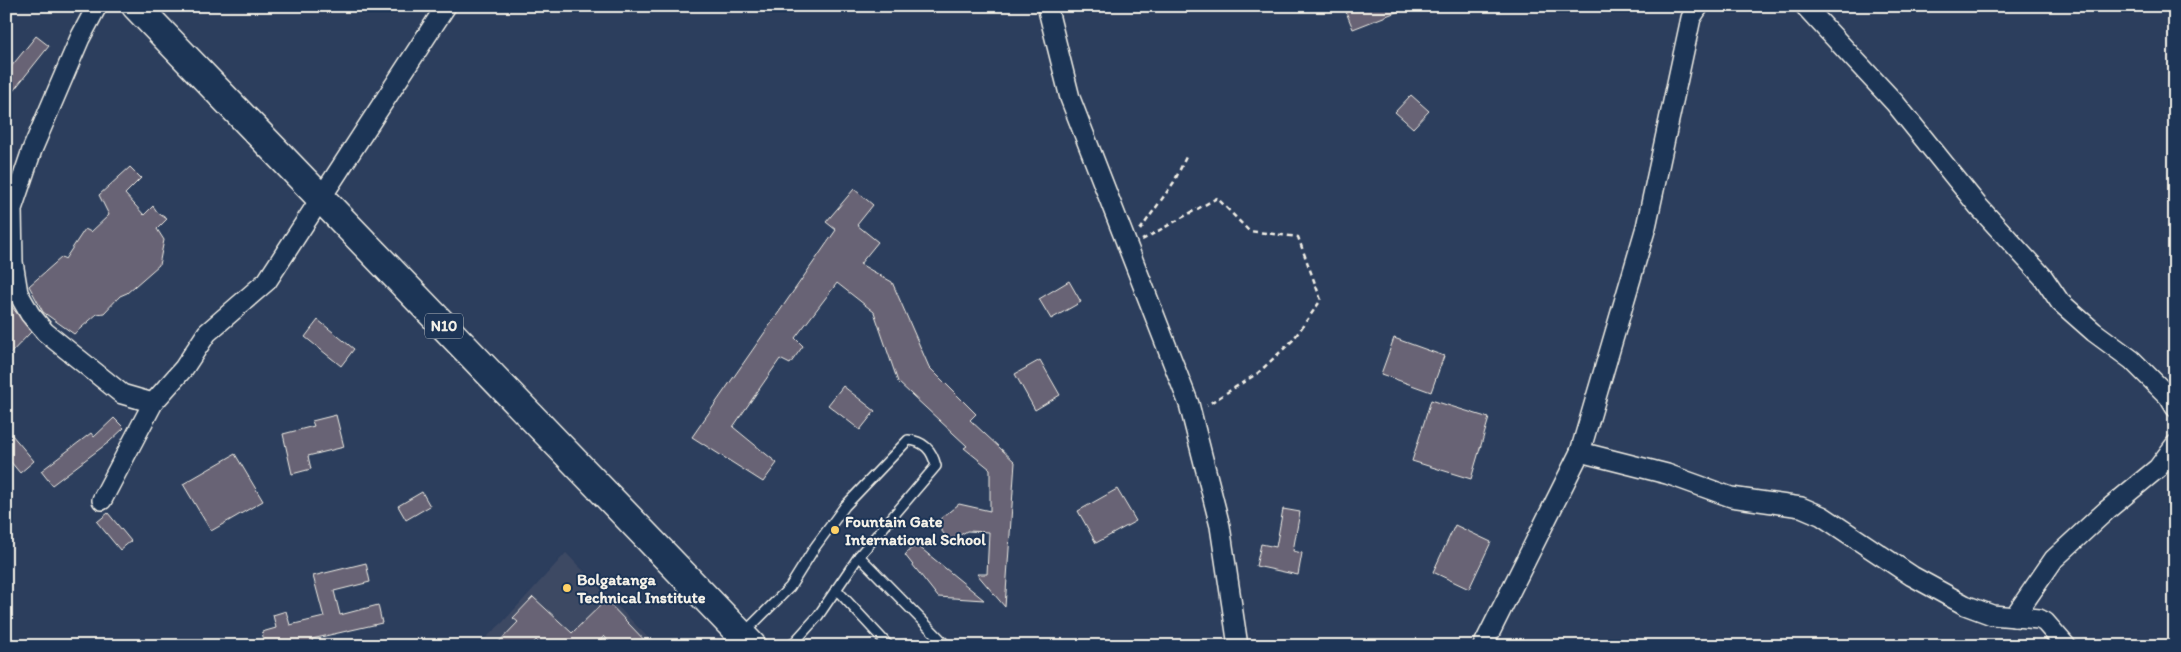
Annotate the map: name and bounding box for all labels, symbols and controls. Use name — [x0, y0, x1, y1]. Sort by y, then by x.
road number: N10 — [425, 314, 463, 338]
place label: Fountain Gate International School — [845, 512, 986, 549]
marker: Fountain Gate International School — [829, 524, 841, 536]
place label: Bolgatanga Technical Institute — [576, 570, 706, 607]
marker: Bolgatanga Technical Institute — [561, 582, 573, 594]

